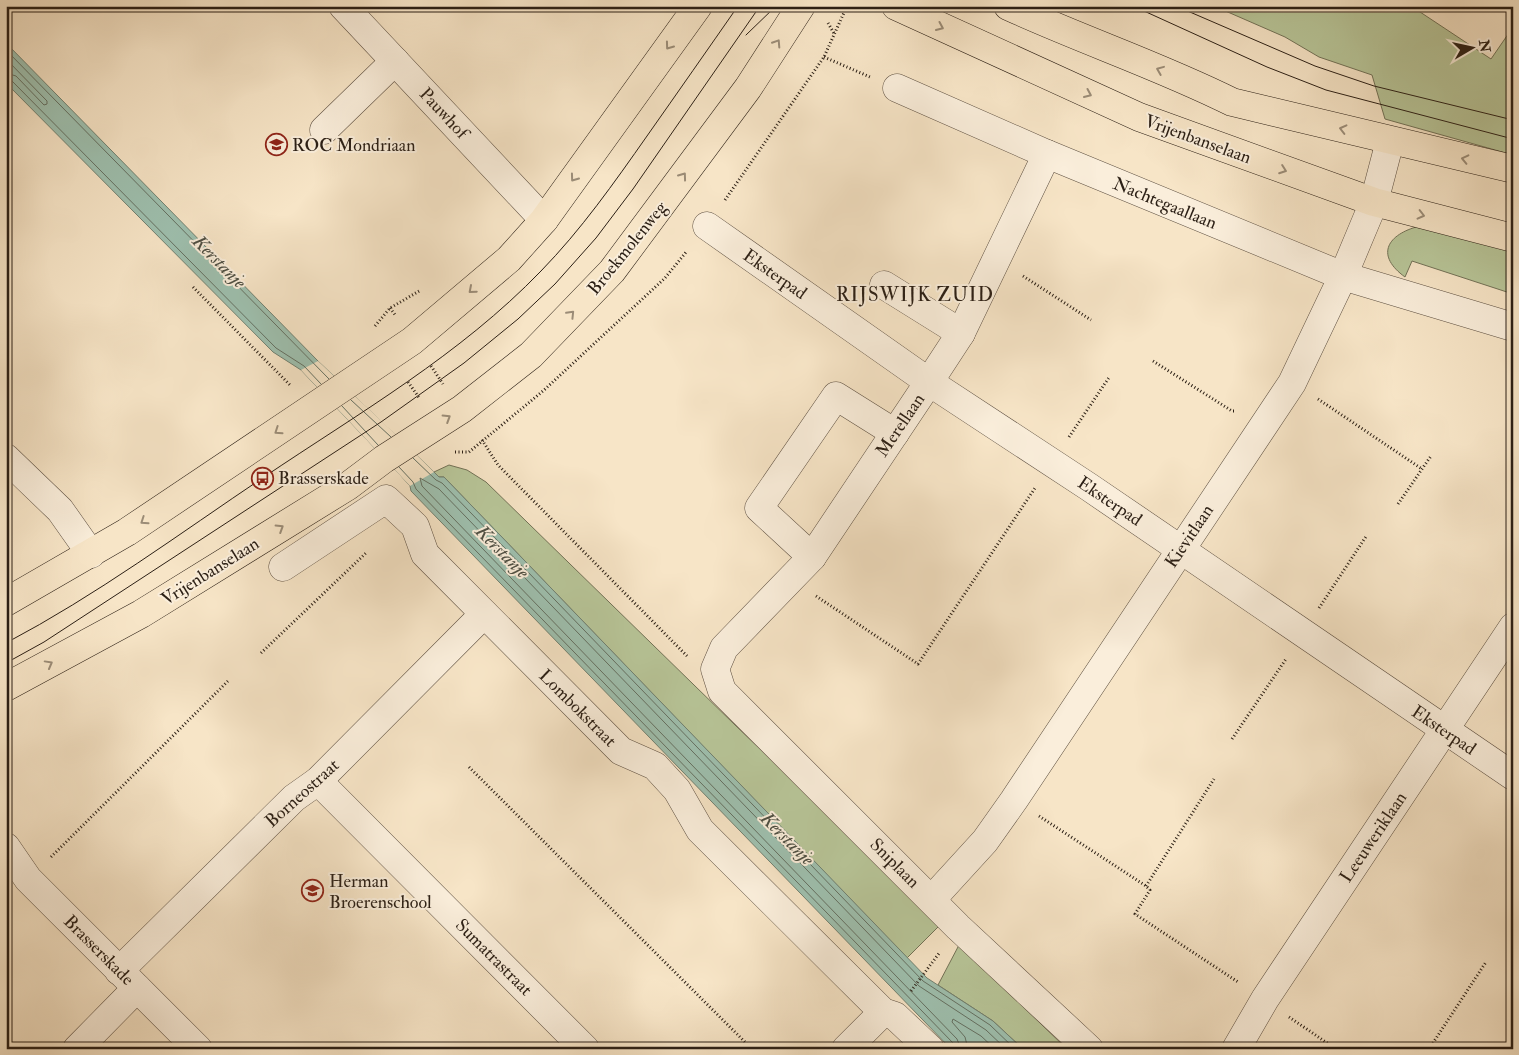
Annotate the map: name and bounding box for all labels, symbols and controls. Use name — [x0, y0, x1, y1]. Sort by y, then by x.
one-way arrow — [935, 20, 944, 31]
north arrow — [1446, 22, 1496, 72]
text: N — [1475, 38, 1494, 54]
one-way arrow — [771, 39, 780, 49]
one-way arrow — [666, 40, 675, 50]
one-way arrow — [1156, 66, 1165, 77]
street label: Pauwhof — [414, 83, 475, 146]
one-way arrow — [1083, 87, 1092, 98]
street label: Vrijenbanselaan — [1142, 110, 1254, 169]
one-way arrow — [1339, 125, 1347, 135]
school or university icon: ROC Mondriaan — [264, 133, 288, 157]
place label: ROC Mondriaan — [292, 134, 416, 157]
one-way arrow — [1461, 154, 1470, 165]
one-way arrow — [1278, 164, 1287, 174]
one-way arrow — [572, 172, 580, 181]
one-way arrow — [677, 172, 686, 181]
street label: Nachtegaallaan — [1110, 172, 1220, 235]
street label: Broekmolenweg — [583, 196, 673, 300]
one-way arrow — [1417, 209, 1425, 219]
water label: Kerstanje — [187, 229, 252, 294]
street label: Eksterpad — [738, 244, 811, 305]
district label: RIJSWIJK ZUID — [836, 283, 994, 307]
one-way arrow — [469, 285, 478, 293]
one-way arrow — [565, 311, 574, 320]
street label: Merellaan — [871, 389, 930, 462]
one-way arrow — [441, 415, 450, 425]
one-way arrow — [274, 425, 283, 435]
bus stop icon: Brasserskade — [250, 466, 274, 490]
place label: Brasserskade — [278, 467, 369, 490]
street label: Eksterpad — [1073, 471, 1147, 531]
street label: Kievitlaan — [1160, 500, 1219, 572]
one-way arrow — [140, 515, 150, 524]
water label: Kerstanje — [470, 519, 535, 584]
one-way arrow — [274, 525, 283, 535]
street label: Vrijenbanselaan — [157, 532, 264, 611]
one-way arrow — [44, 660, 53, 670]
street label: Lombokstraat — [534, 665, 622, 752]
street label: Eksterpad — [1407, 700, 1481, 760]
street label: Borneostraat — [260, 754, 344, 833]
street label: Leeuweriklaan — [1335, 787, 1412, 887]
water label: Kerstanje — [755, 806, 820, 871]
street label: Sniplaan — [865, 833, 925, 893]
place label: Herman Broerenschool — [329, 870, 432, 914]
school or university icon: Herman Broerenschool — [301, 879, 325, 903]
street label: Brasserskade — [58, 910, 139, 991]
street label: Sumatrastraat — [450, 914, 537, 1001]

